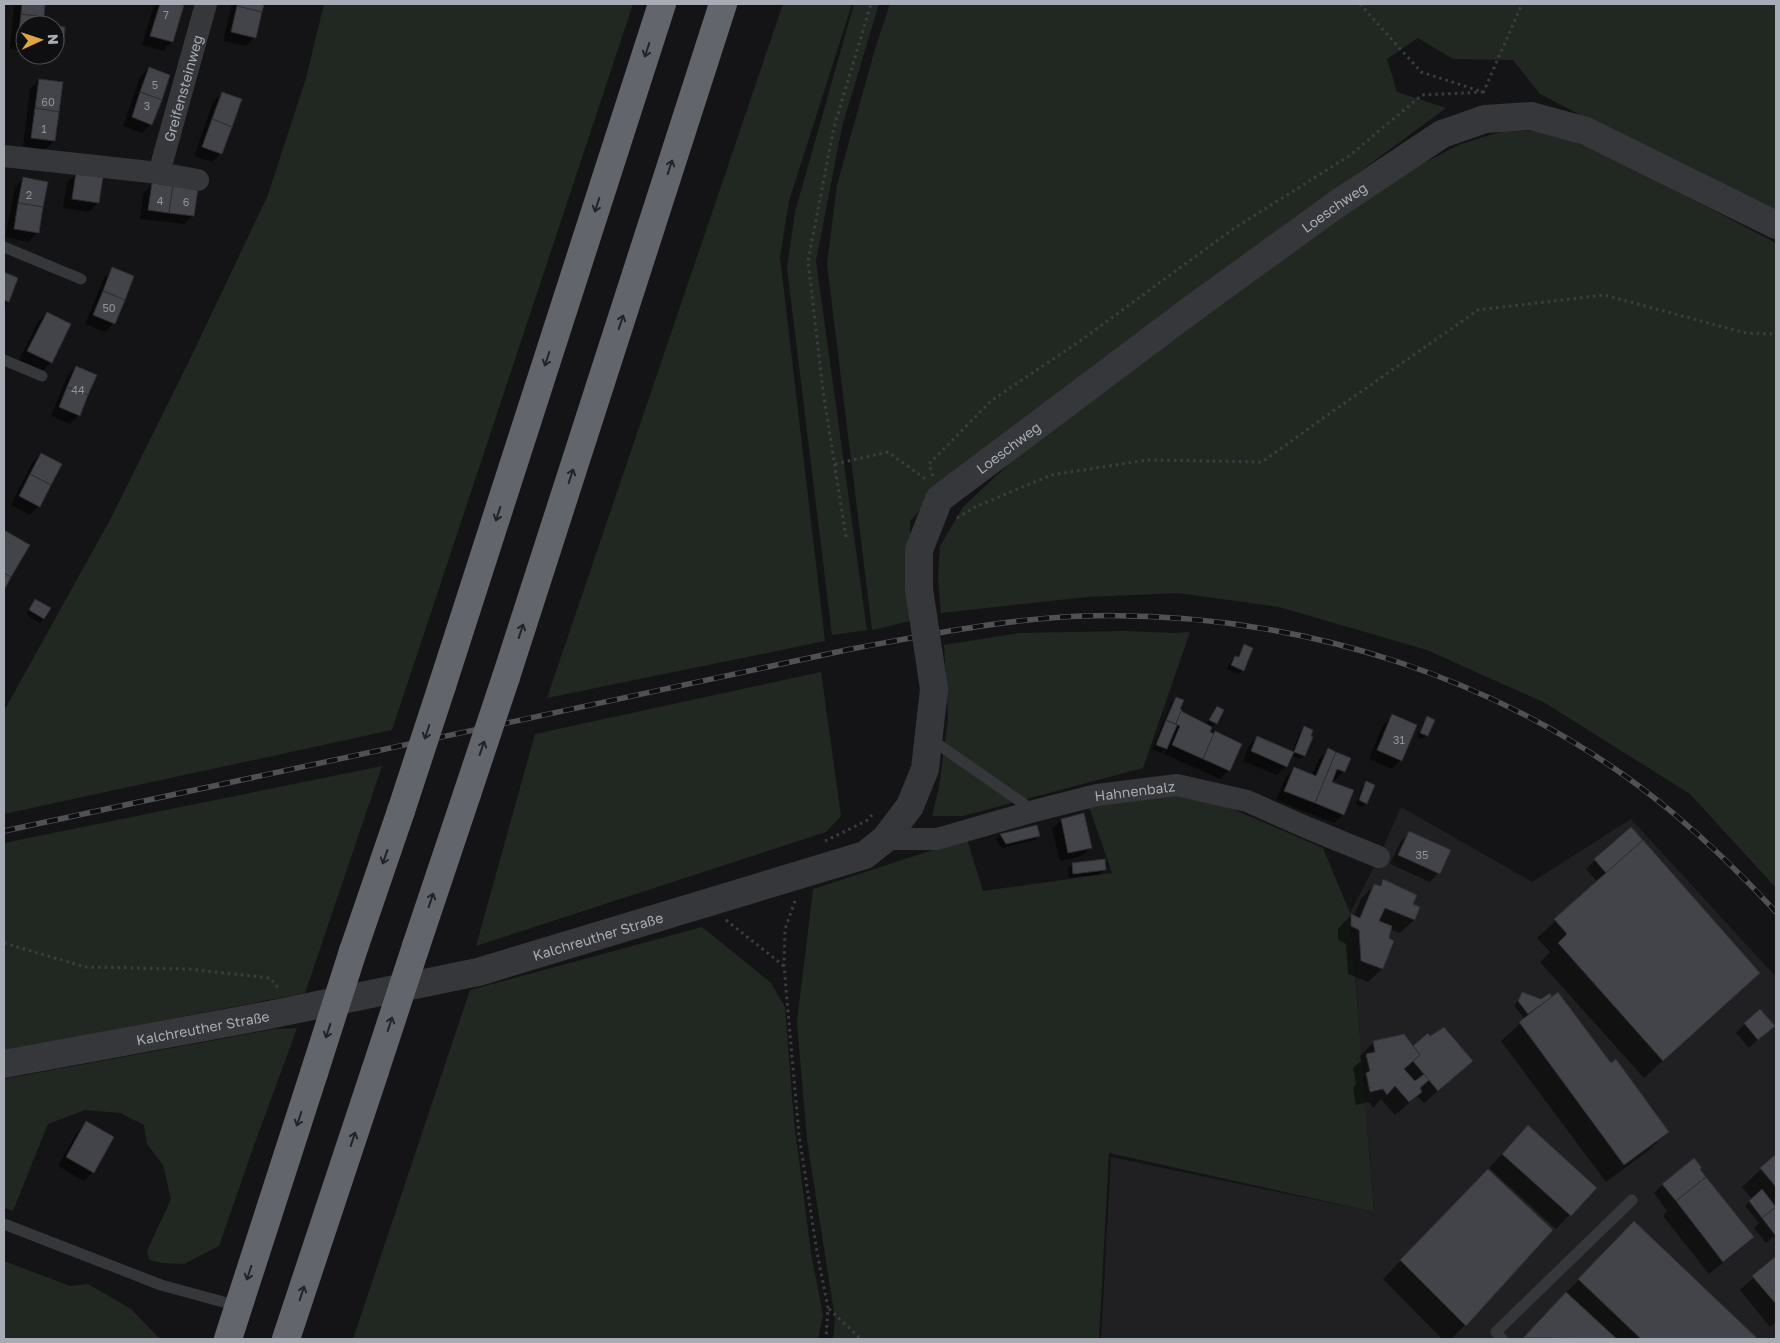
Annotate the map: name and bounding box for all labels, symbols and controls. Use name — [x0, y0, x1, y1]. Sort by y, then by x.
house number: 7 — [163, 8, 169, 21]
north arrow — [15, 15, 65, 65]
street label: Greifensteinweg — [160, 33, 206, 144]
text: N — [45, 34, 62, 45]
one-way arrow — [642, 42, 652, 58]
house number: 5 — [152, 78, 158, 91]
house number: 60 — [41, 95, 55, 108]
house number: 3 — [144, 99, 150, 112]
house number: 1 — [41, 122, 47, 135]
one-way arrow — [666, 159, 676, 175]
street label: Loeschweg — [1298, 178, 1370, 236]
house number: 2 — [26, 188, 32, 201]
house number: 4 — [157, 194, 164, 207]
house number: 6 — [183, 195, 190, 208]
one-way arrow — [592, 196, 602, 212]
house number: 50 — [102, 301, 116, 314]
one-way arrow — [616, 314, 626, 330]
one-way arrow — [542, 351, 552, 367]
house number: 44 — [71, 383, 85, 396]
street label: Loeschweg — [973, 418, 1043, 477]
one-way arrow — [567, 469, 576, 485]
one-way arrow — [492, 506, 502, 522]
one-way arrow — [517, 623, 527, 639]
one-way arrow — [422, 724, 431, 739]
house number: 31 — [1393, 733, 1405, 746]
one-way arrow — [478, 741, 488, 757]
street label: Hahnenbalz — [1094, 777, 1176, 804]
house number: 35 — [1416, 848, 1428, 861]
one-way arrow — [380, 849, 389, 864]
one-way arrow — [427, 892, 437, 908]
street label: Kalchreuther Straße — [531, 908, 665, 963]
street label: Kalchreuther Straße — [135, 1007, 271, 1048]
one-way arrow — [386, 1017, 396, 1033]
one-way arrow — [322, 1023, 332, 1039]
one-way arrow — [294, 1111, 304, 1127]
one-way arrow — [348, 1131, 358, 1147]
one-way arrow — [244, 1265, 253, 1281]
one-way arrow — [297, 1285, 307, 1301]

